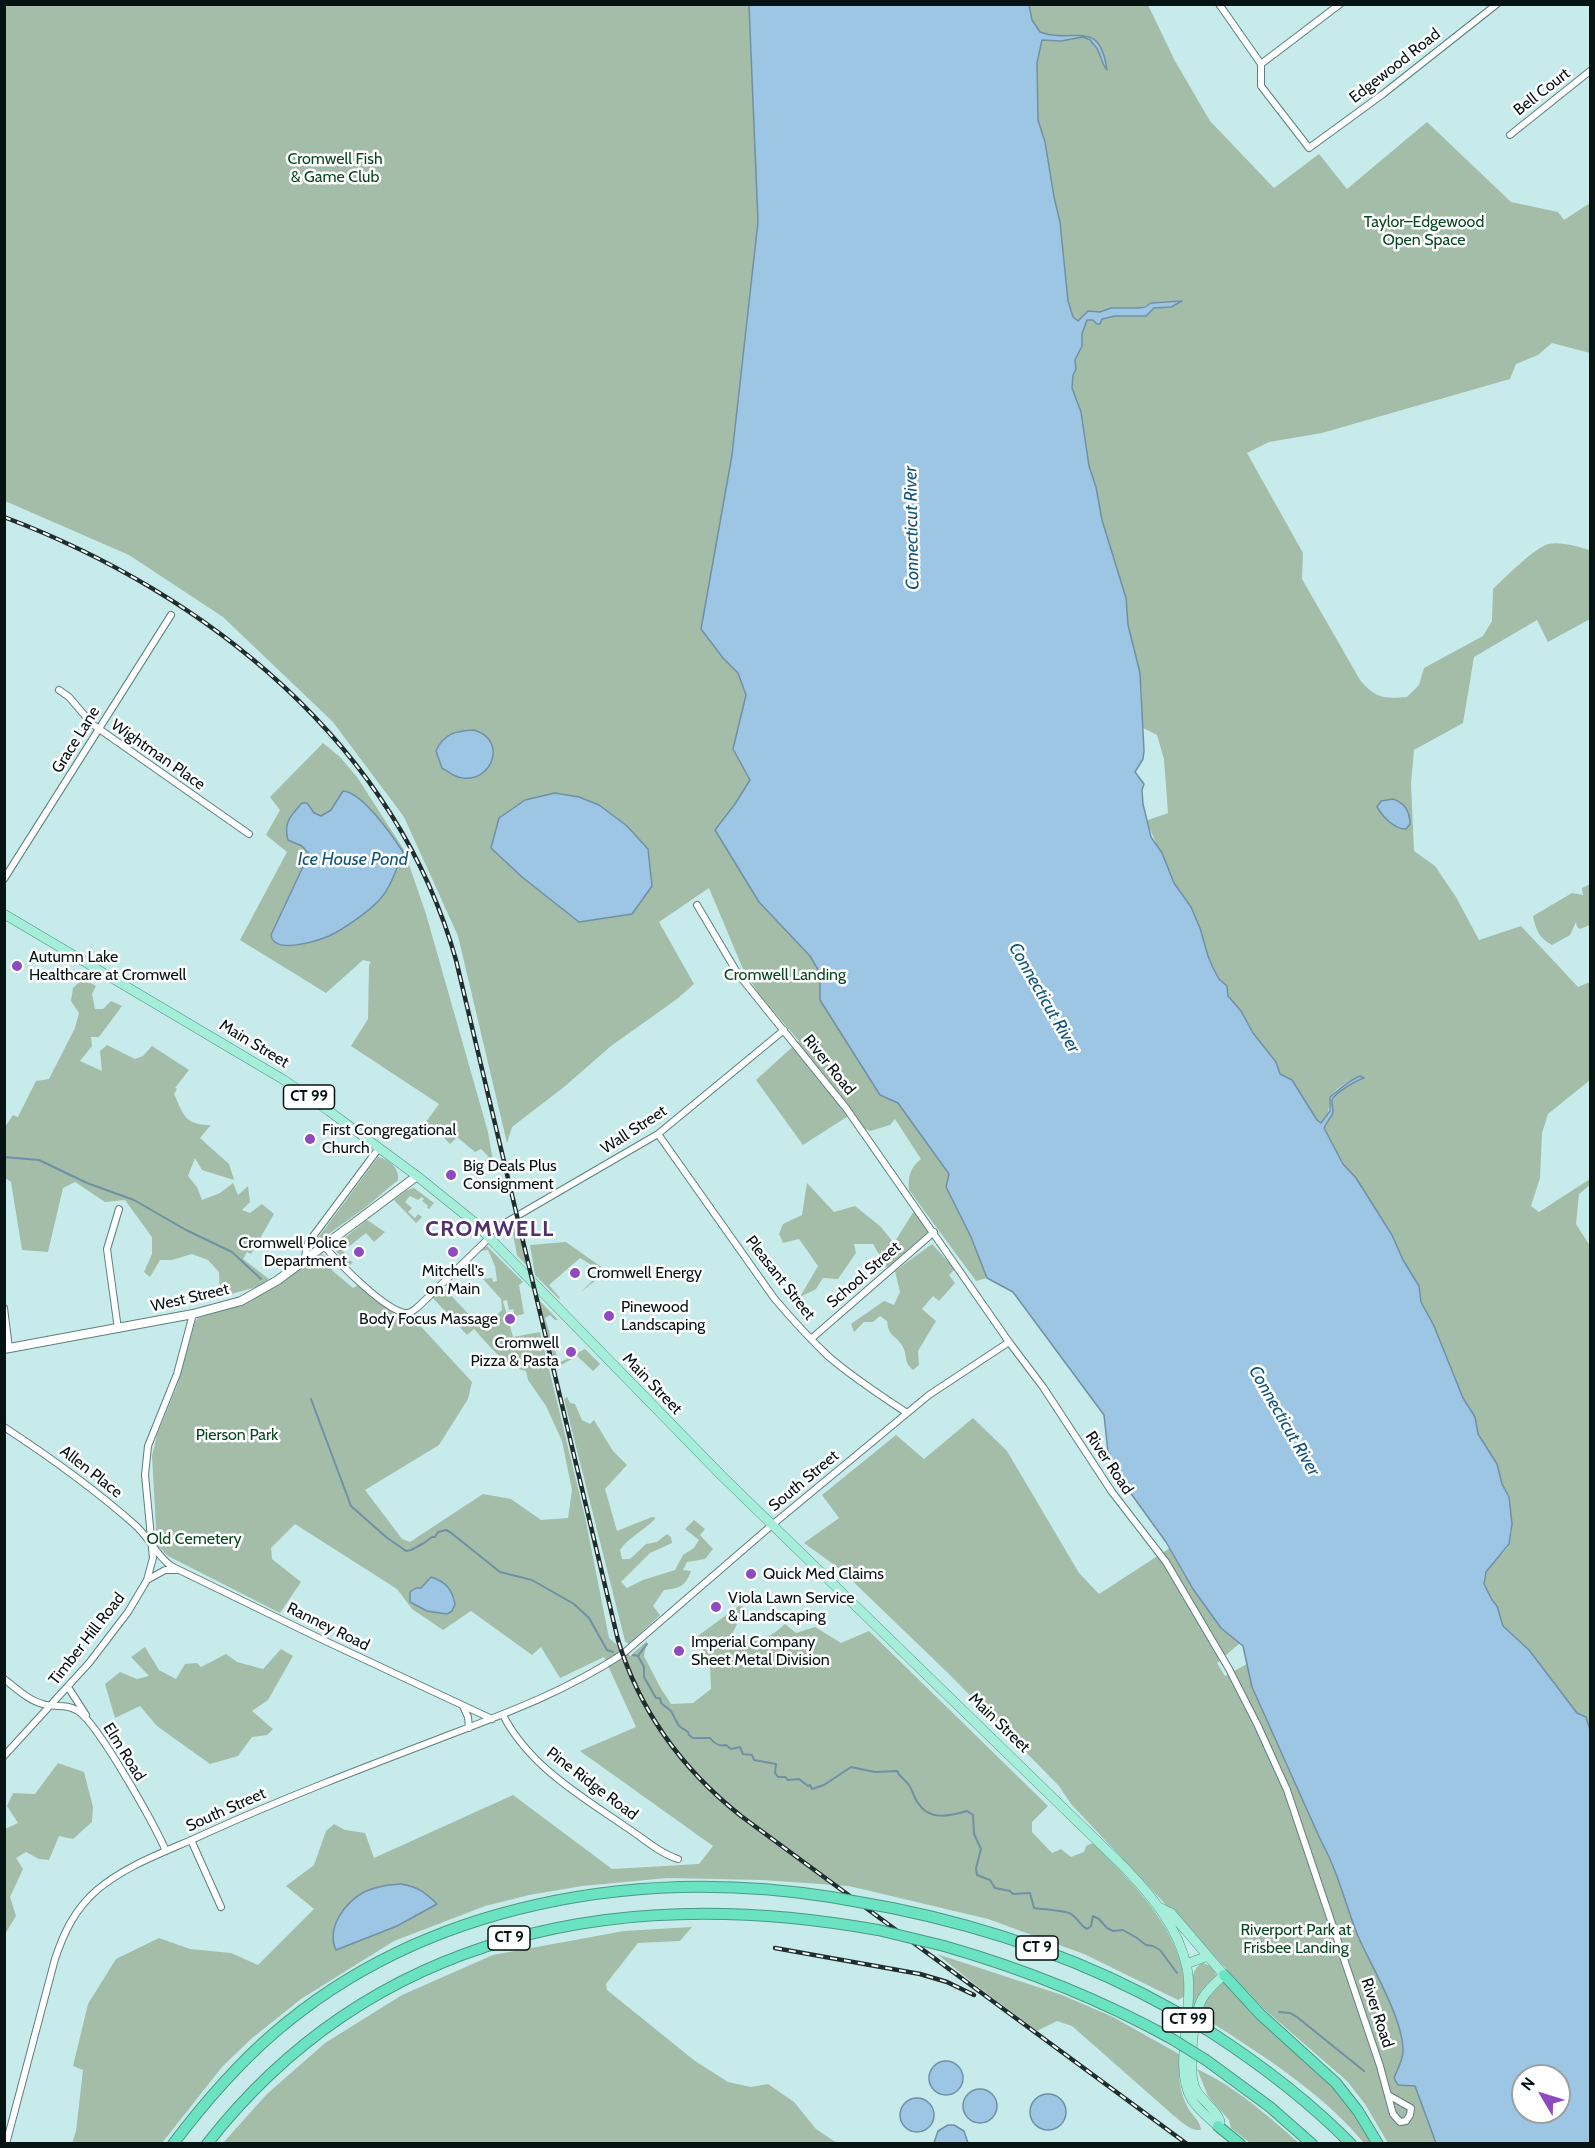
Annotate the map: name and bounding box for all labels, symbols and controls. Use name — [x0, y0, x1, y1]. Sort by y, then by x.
street label: Edgewood Road — [1346, 25, 1444, 107]
street label: Bell Court — [1510, 64, 1574, 120]
park label: Cromwell Fish & Game Club — [287, 149, 383, 187]
park label: Taylor–Edgewood Open Space — [1364, 212, 1484, 250]
water label: Connecticut River — [900, 466, 924, 590]
street label: Grace Lane — [48, 703, 104, 777]
street label: Wightman Place — [107, 715, 209, 795]
water label: Ice House Pond — [298, 849, 408, 871]
water label: Connecticut River — [1004, 939, 1084, 1057]
place label: Autumn Lake Healthcare at Cromwell — [29, 947, 186, 985]
marker: Autumn Lake Healthcare at Cromwell — [10, 959, 24, 973]
park label: Cromwell Landing — [724, 965, 846, 985]
street label: Main Street — [216, 1016, 292, 1072]
street label: River Road — [799, 1031, 859, 1099]
road number: CT 99 — [284, 1085, 334, 1109]
street label: Wall Street — [598, 1102, 670, 1158]
place label: First Congregational Church — [322, 1120, 456, 1158]
marker: First Congregational Church — [303, 1132, 317, 1146]
place label: Big Deals Plus Consignment — [463, 1156, 557, 1194]
marker: Big Deals Plus Consignment — [444, 1168, 458, 1182]
district label: CROMWELL — [425, 1217, 555, 1243]
street label: Pleasant Street — [741, 1232, 819, 1324]
place label: Cromwell Police Department — [239, 1233, 347, 1271]
street label: School Street — [823, 1238, 905, 1312]
marker: Cromwell Police Department — [352, 1245, 366, 1259]
marker: Mitchell's on Main — [446, 1245, 460, 1259]
place label: Mitchell's on Main — [422, 1261, 484, 1299]
place label: Cromwell Energy — [587, 1263, 702, 1283]
marker: Cromwell Energy — [568, 1266, 582, 1280]
street label: West Street — [149, 1280, 231, 1316]
place label: Pinewood Landscaping — [621, 1297, 705, 1335]
place label: Body Focus Massage — [359, 1309, 498, 1329]
marker: Pinewood Landscaping — [602, 1309, 616, 1323]
marker: Body Focus Massage — [503, 1312, 517, 1326]
place label: Cromwell Pizza & Pasta — [471, 1333, 559, 1371]
marker: Cromwell Pizza & Pasta — [564, 1345, 578, 1359]
street label: Main Street — [618, 1349, 686, 1419]
water label: Connecticut River — [1244, 1362, 1324, 1480]
park label: Pierson Park — [196, 1425, 278, 1445]
street label: River Road — [1081, 1428, 1137, 1498]
street label: Allen Place — [56, 1442, 126, 1502]
street label: South Street — [765, 1446, 843, 1516]
park label: Old Cemetery — [146, 1529, 242, 1549]
place label: Quick Med Claims — [763, 1564, 884, 1584]
marker: Quick Med Claims — [744, 1567, 758, 1581]
place label: Viola Lawn Service & Landscaping — [728, 1588, 855, 1626]
street label: Timber Hill Road — [45, 1589, 129, 1689]
street label: Ranney Road — [284, 1599, 372, 1655]
marker: Viola Lawn Service & Landscaping — [709, 1600, 723, 1614]
place label: Imperial Company Sheet Metal Division — [691, 1632, 830, 1670]
marker: Imperial Company Sheet Metal Division — [672, 1644, 686, 1658]
street label: Main Street — [964, 1689, 1034, 1757]
street label: Elm Road — [99, 1719, 149, 1785]
street label: Pine Ridge Road — [543, 1743, 641, 1825]
street label: South Street — [183, 1784, 269, 1836]
park label: Riverport Park at Frisbee Landing — [1240, 1920, 1352, 1958]
road number: CT 9 — [488, 1926, 530, 1950]
road number: CT 9 — [1016, 1936, 1058, 1960]
street label: River Road — [1357, 1976, 1397, 2050]
road number: CT 99 — [1162, 2008, 1214, 2032]
north arrow — [1511, 2064, 1571, 2124]
text: N — [1517, 2074, 1539, 2094]

